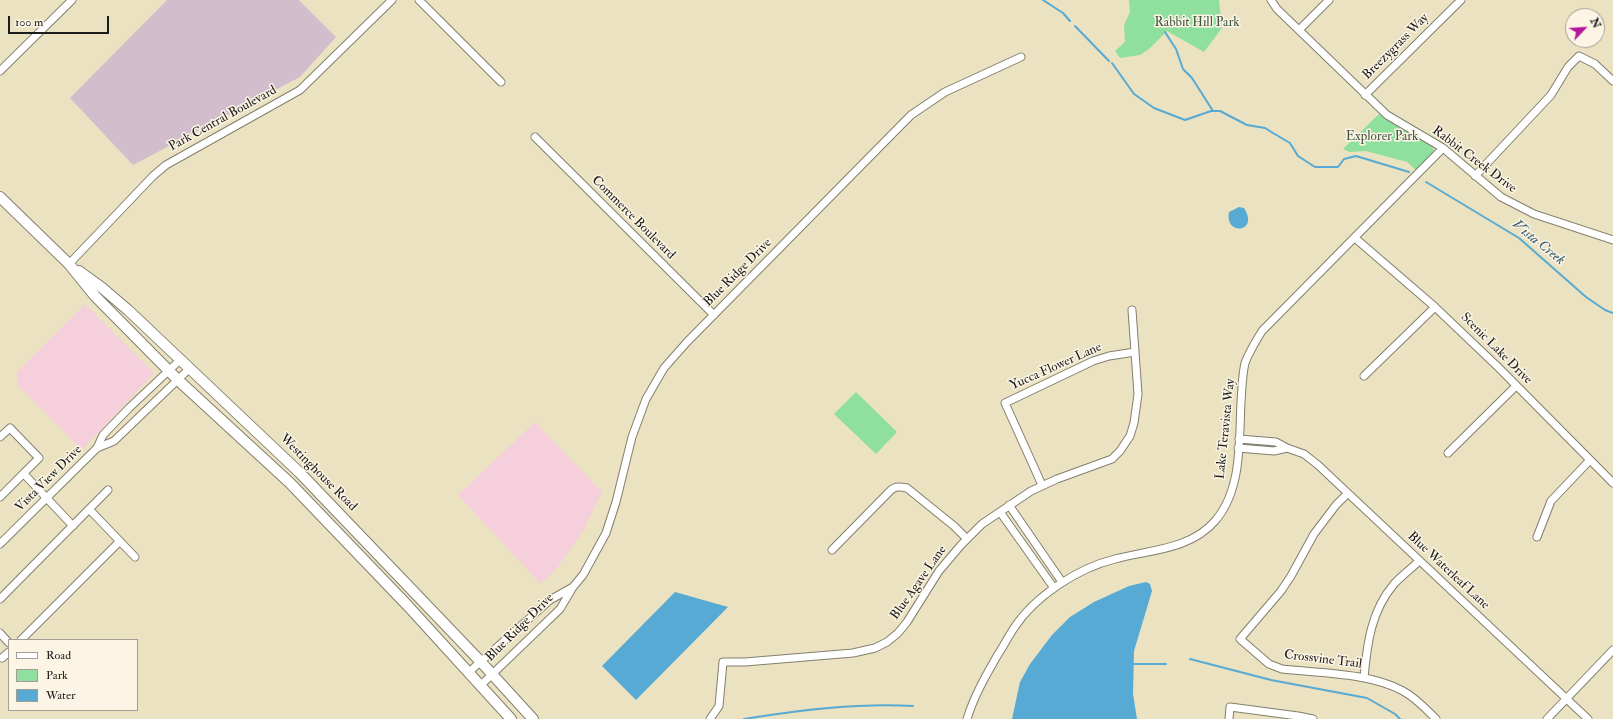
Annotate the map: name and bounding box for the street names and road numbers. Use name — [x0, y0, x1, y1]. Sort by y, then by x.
street label: Breezygrass Way — [1360, 11, 1432, 83]
street label: Park Central Boulevard — [166, 83, 280, 155]
street label: Rabbit Creek Drive — [1429, 123, 1519, 197]
street label: Commerce Boulevard — [588, 173, 678, 263]
street label: Blue Ridge Drive — [701, 236, 775, 310]
street label: Scenic Lake Drive — [1457, 310, 1535, 388]
street label: Yucca Flower Lane — [1008, 340, 1104, 394]
street label: Lake Teravista Way — [1213, 378, 1239, 480]
street label: Westinghouse Road — [276, 431, 360, 515]
street label: Vista View Drive — [12, 442, 86, 516]
street label: Blue Waterleaf Lane — [1404, 529, 1492, 613]
street label: Blue Agave Lane — [888, 543, 950, 623]
street label: Blue Ridge Drive — [483, 591, 557, 665]
street label: Crossvine Trail — [1283, 647, 1363, 673]

